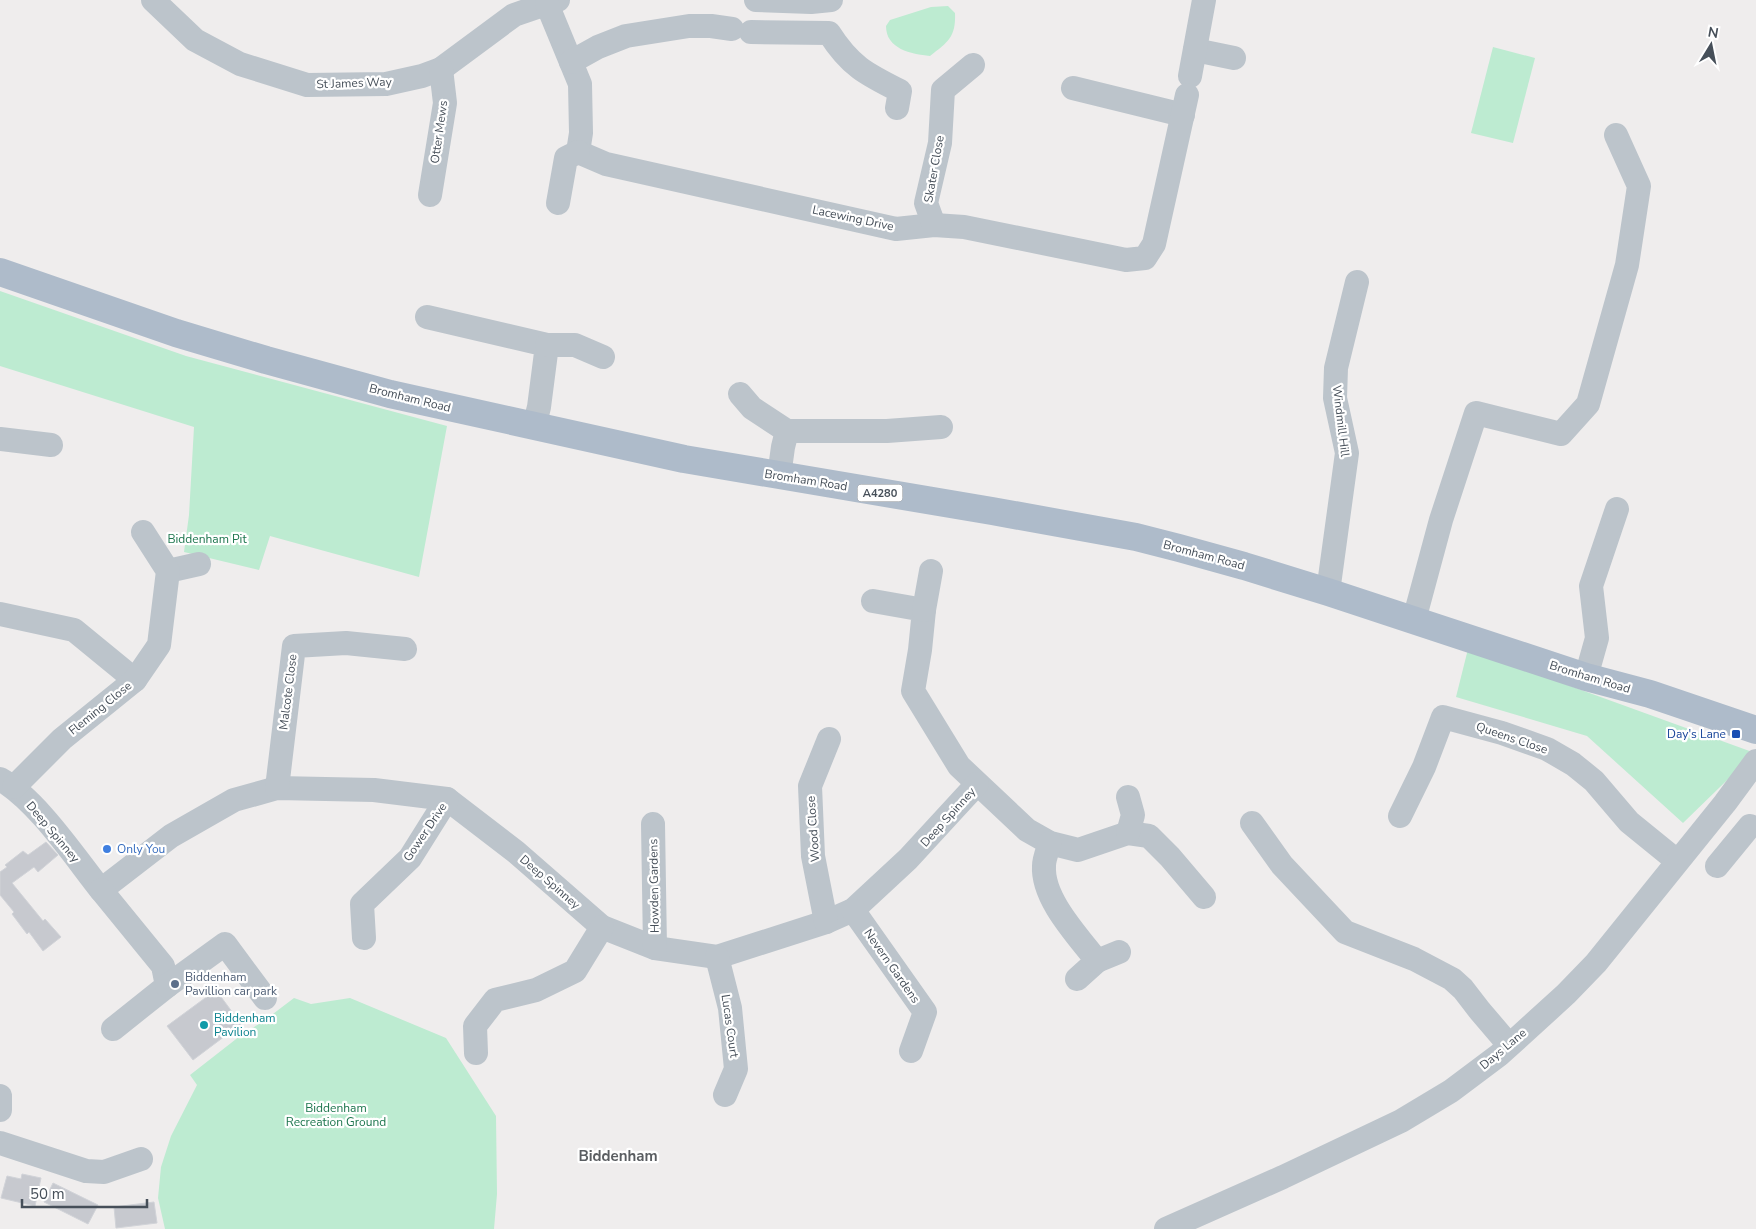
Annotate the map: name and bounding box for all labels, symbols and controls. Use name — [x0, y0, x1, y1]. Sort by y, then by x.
north arrow — [1686, 20, 1736, 70]
text: N — [1706, 22, 1720, 43]
street label: St James Way — [316, 74, 393, 92]
street label: Otter Mews — [427, 99, 451, 165]
street label: Skater Close — [920, 134, 948, 204]
street label: Lacewing Drive — [811, 202, 895, 234]
street label: Bromham Road — [367, 380, 453, 416]
street label: Windmill Hill — [1329, 384, 1353, 458]
street label: Bromham Road — [763, 466, 849, 494]
road number: A4280 — [858, 484, 902, 502]
park label: Biddenham Pit — [167, 531, 247, 547]
street label: Bromham Road — [1161, 536, 1247, 574]
street label: Malcote Close — [275, 653, 301, 731]
street label: Bromham Road — [1548, 657, 1632, 697]
street label: Fleming Close — [65, 678, 135, 738]
street label: Queens Close — [1474, 718, 1550, 758]
place label: Day's Lane — [1667, 726, 1726, 742]
marker: Day's Lane — [1730, 728, 1742, 740]
street label: Deep Spinney — [917, 783, 980, 850]
street label: Wood Close — [803, 795, 823, 863]
street label: Deep Spinney — [23, 798, 84, 867]
street label: Gower Drive — [399, 800, 451, 864]
street label: Howden Gardens — [645, 839, 663, 933]
place label: Only You — [117, 841, 165, 857]
marker: Only You — [101, 843, 113, 855]
street label: Deep Spinney — [516, 851, 584, 913]
street label: Nevern Gardens — [860, 926, 924, 1006]
place label: Biddenham Pavillion car park — [185, 969, 278, 999]
marker: Biddenham Pavillion car park — [169, 978, 181, 990]
street label: Lucas Court — [718, 993, 742, 1059]
place label: Biddenham Pavilion — [214, 1010, 276, 1040]
marker: Biddenham Pavilion — [198, 1019, 210, 1031]
street label: Days Lane — [1476, 1025, 1530, 1073]
park label: Biddenham Recreation Ground — [286, 1100, 386, 1130]
district label: Biddenham — [578, 1146, 658, 1166]
scale bar — [22, 1176, 148, 1208]
text: 50 m — [30, 1184, 65, 1204]

